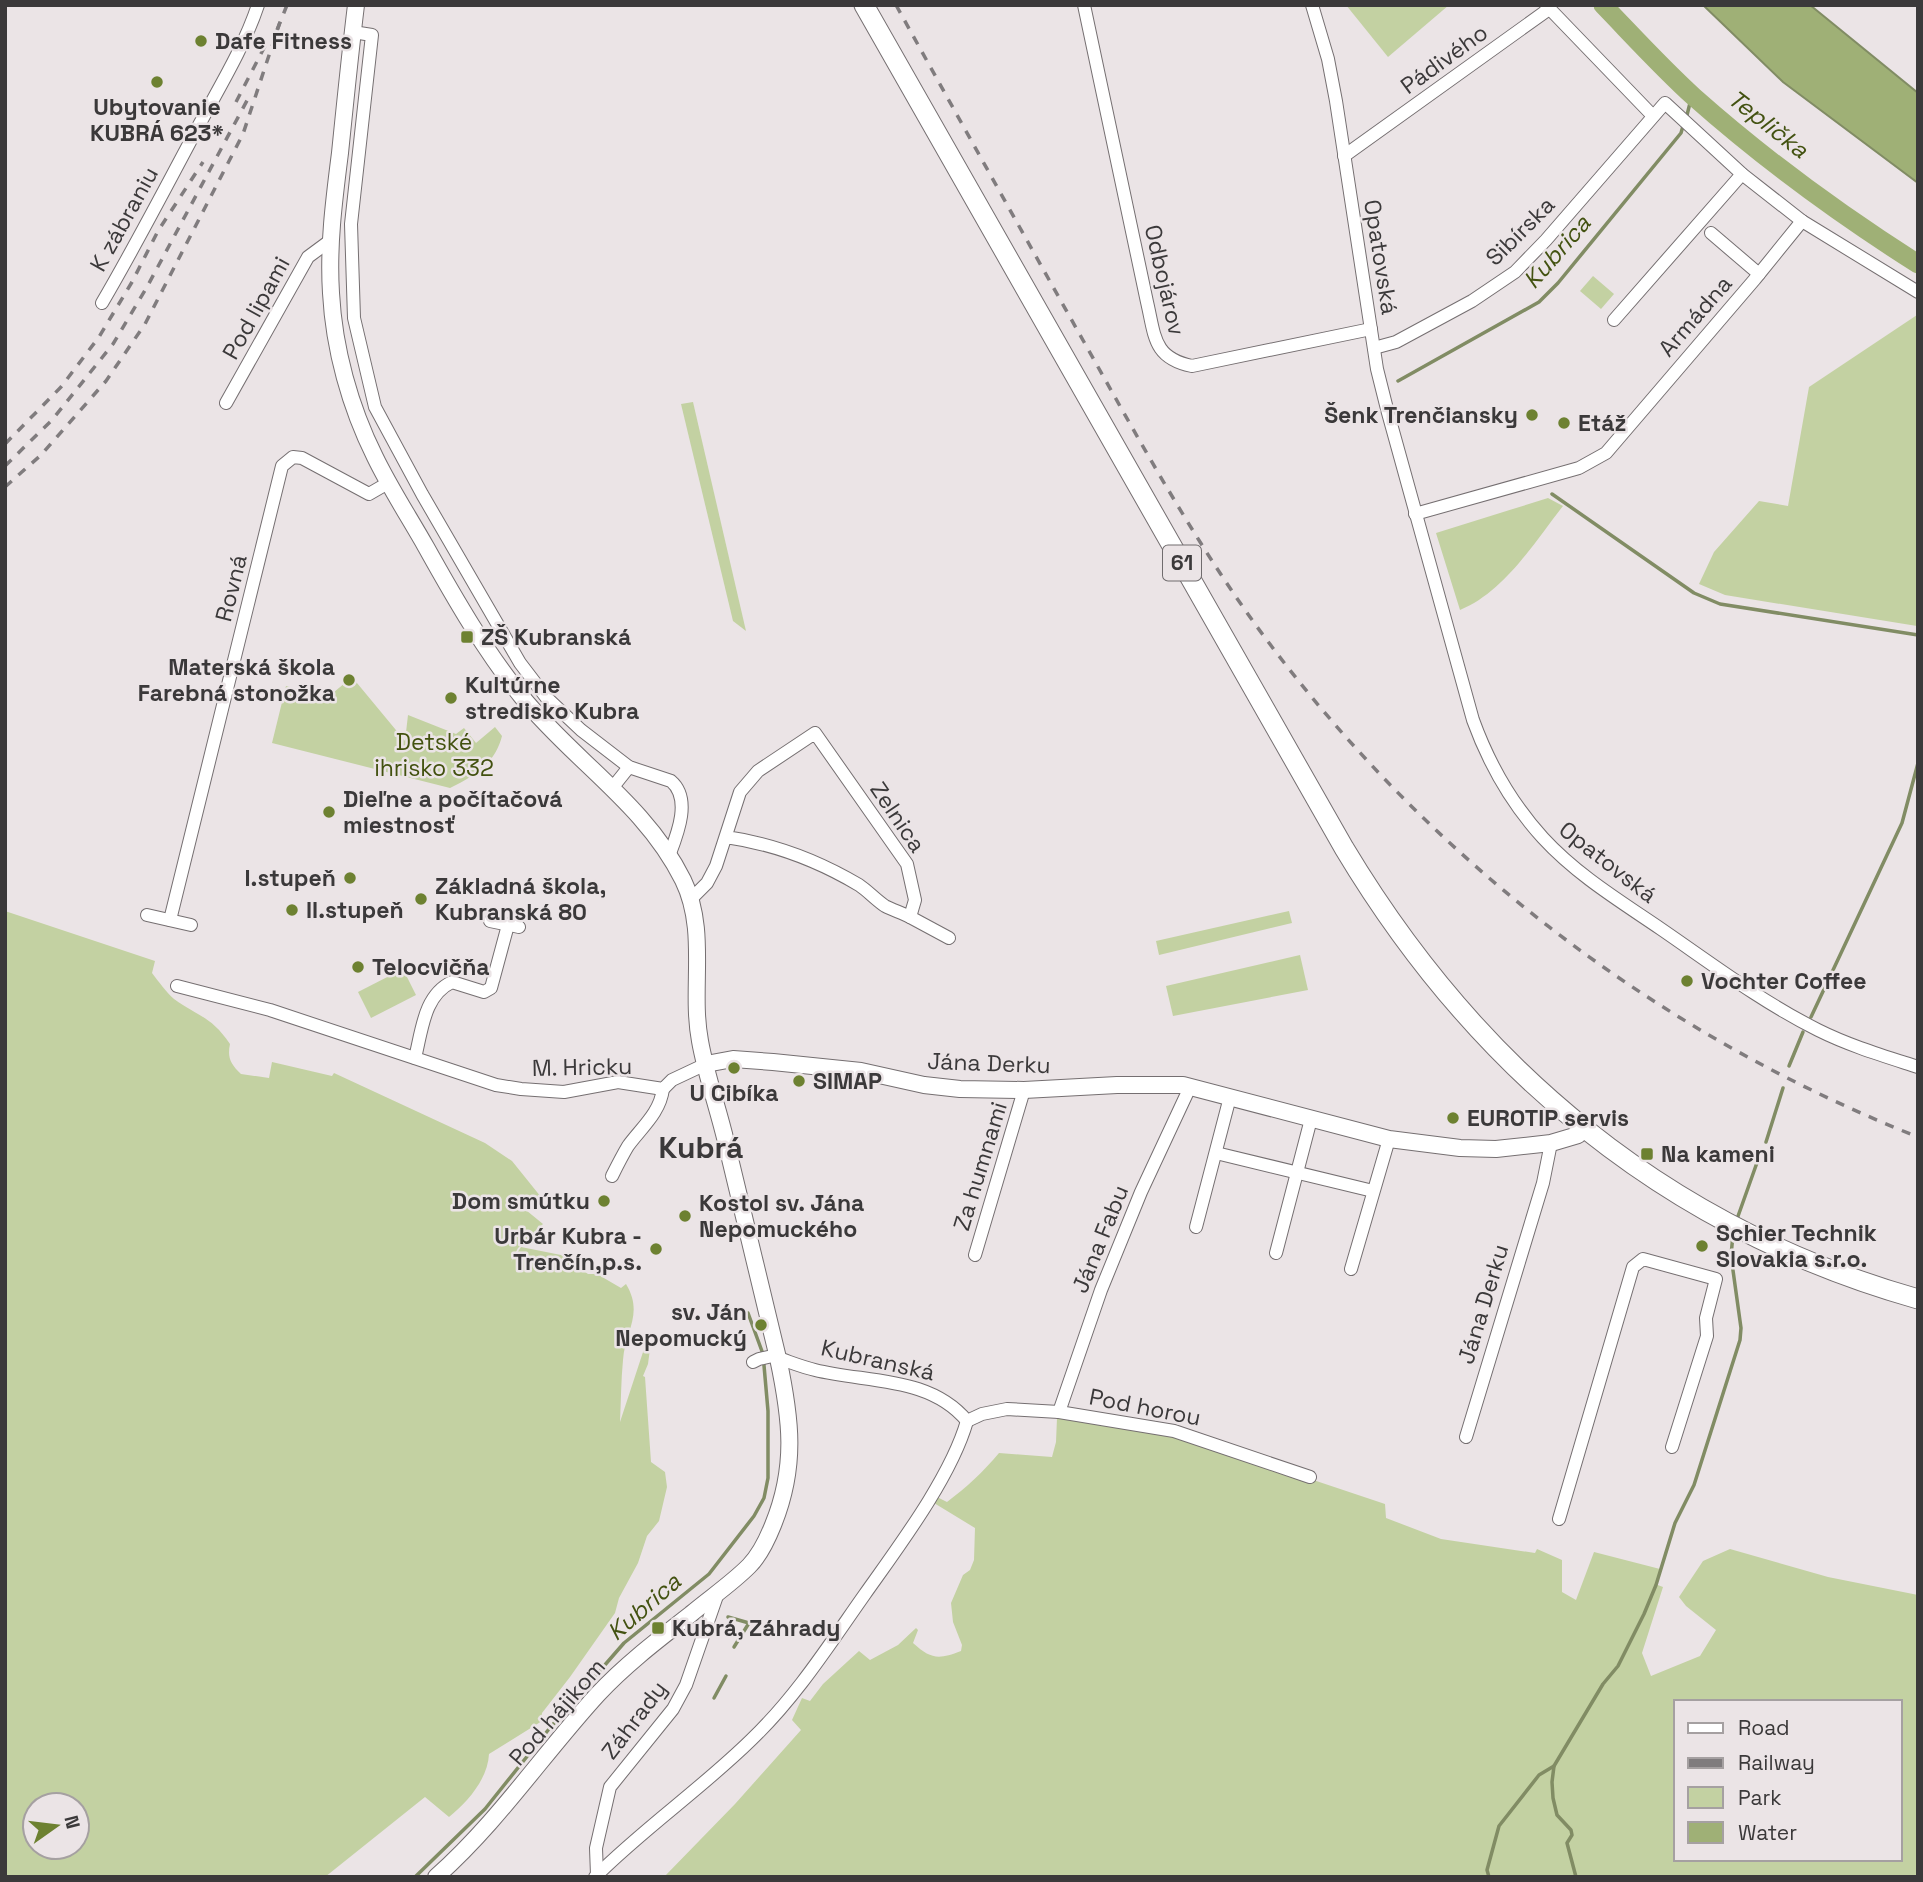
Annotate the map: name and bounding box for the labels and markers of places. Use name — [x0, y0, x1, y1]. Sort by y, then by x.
place label: Dafe Fitness — [215, 26, 352, 56]
marker: Dafe Fitness — [193, 33, 209, 49]
marker: Ubytovanie KUBRÁ 623* — [149, 74, 165, 90]
place label: Ubytovanie KUBRÁ 623* — [90, 92, 224, 148]
place label: Šenk Trenčiansky — [1324, 400, 1518, 430]
marker: Šenk Trenčiansky — [1524, 407, 1540, 423]
place label: Etáž — [1578, 408, 1626, 438]
marker: Etáž — [1556, 415, 1572, 431]
place label: ZŠ Kubranská — [481, 622, 631, 652]
marker: ZŠ Kubranská — [459, 629, 475, 645]
place label: Materská škola Farebná stonožka — [138, 652, 335, 708]
place label: Kultúrne stredisko Kubra — [465, 670, 639, 726]
marker: Materská škola Farebná stonožka — [341, 672, 357, 688]
marker: Kultúrne stredisko Kubra — [443, 690, 459, 706]
place label: Dieľne a počítačová miestnosť — [343, 784, 563, 840]
marker: Dieľne a počítačová miestnosť — [321, 804, 337, 820]
place label: I.stupeň — [244, 863, 336, 893]
marker: I.stupeň — [342, 870, 358, 886]
place label: Základná škola, Kubranská 80 — [435, 871, 606, 927]
marker: Základná škola, Kubranská 80 — [413, 891, 429, 907]
place label: II.stupeň — [306, 895, 404, 925]
marker: II.stupeň — [284, 902, 300, 918]
place label: Telocvičňa — [372, 952, 490, 982]
marker: Telocvičňa — [350, 959, 366, 975]
place label: Vochter Coffee — [1701, 966, 1866, 996]
marker: Vochter Coffee — [1679, 973, 1695, 989]
marker: U Cibíka — [726, 1060, 742, 1076]
place label: SIMAP — [813, 1066, 882, 1096]
marker: SIMAP — [791, 1073, 807, 1089]
place label: U Cibíka — [689, 1078, 779, 1108]
place label: EUROTIP servis — [1467, 1103, 1629, 1133]
marker: EUROTIP servis — [1445, 1110, 1461, 1126]
place label: Na kameni — [1661, 1139, 1775, 1169]
marker: Na kameni — [1639, 1146, 1655, 1162]
place label: Dom smútku — [452, 1186, 590, 1216]
place label: Kostol sv. Jána Nepomuckého — [699, 1188, 864, 1244]
marker: Dom smútku — [596, 1193, 612, 1209]
marker: Kostol sv. Jána Nepomuckého — [677, 1208, 693, 1224]
place label: Schier Technik Slovakia s.r.o. — [1716, 1218, 1877, 1274]
place label: Urbár Kubra - Trenčín,p.s. — [494, 1221, 642, 1277]
marker: Schier Technik Slovakia s.r.o. — [1694, 1238, 1710, 1254]
marker: Urbár Kubra - Trenčín,p.s. — [648, 1241, 664, 1257]
place label: sv. Ján Nepomucký — [615, 1297, 747, 1353]
marker: sv. Ján Nepomucký — [753, 1317, 769, 1333]
place label: Kubrá, Záhrady — [672, 1613, 840, 1643]
marker: Kubrá, Záhrady — [650, 1620, 666, 1636]

